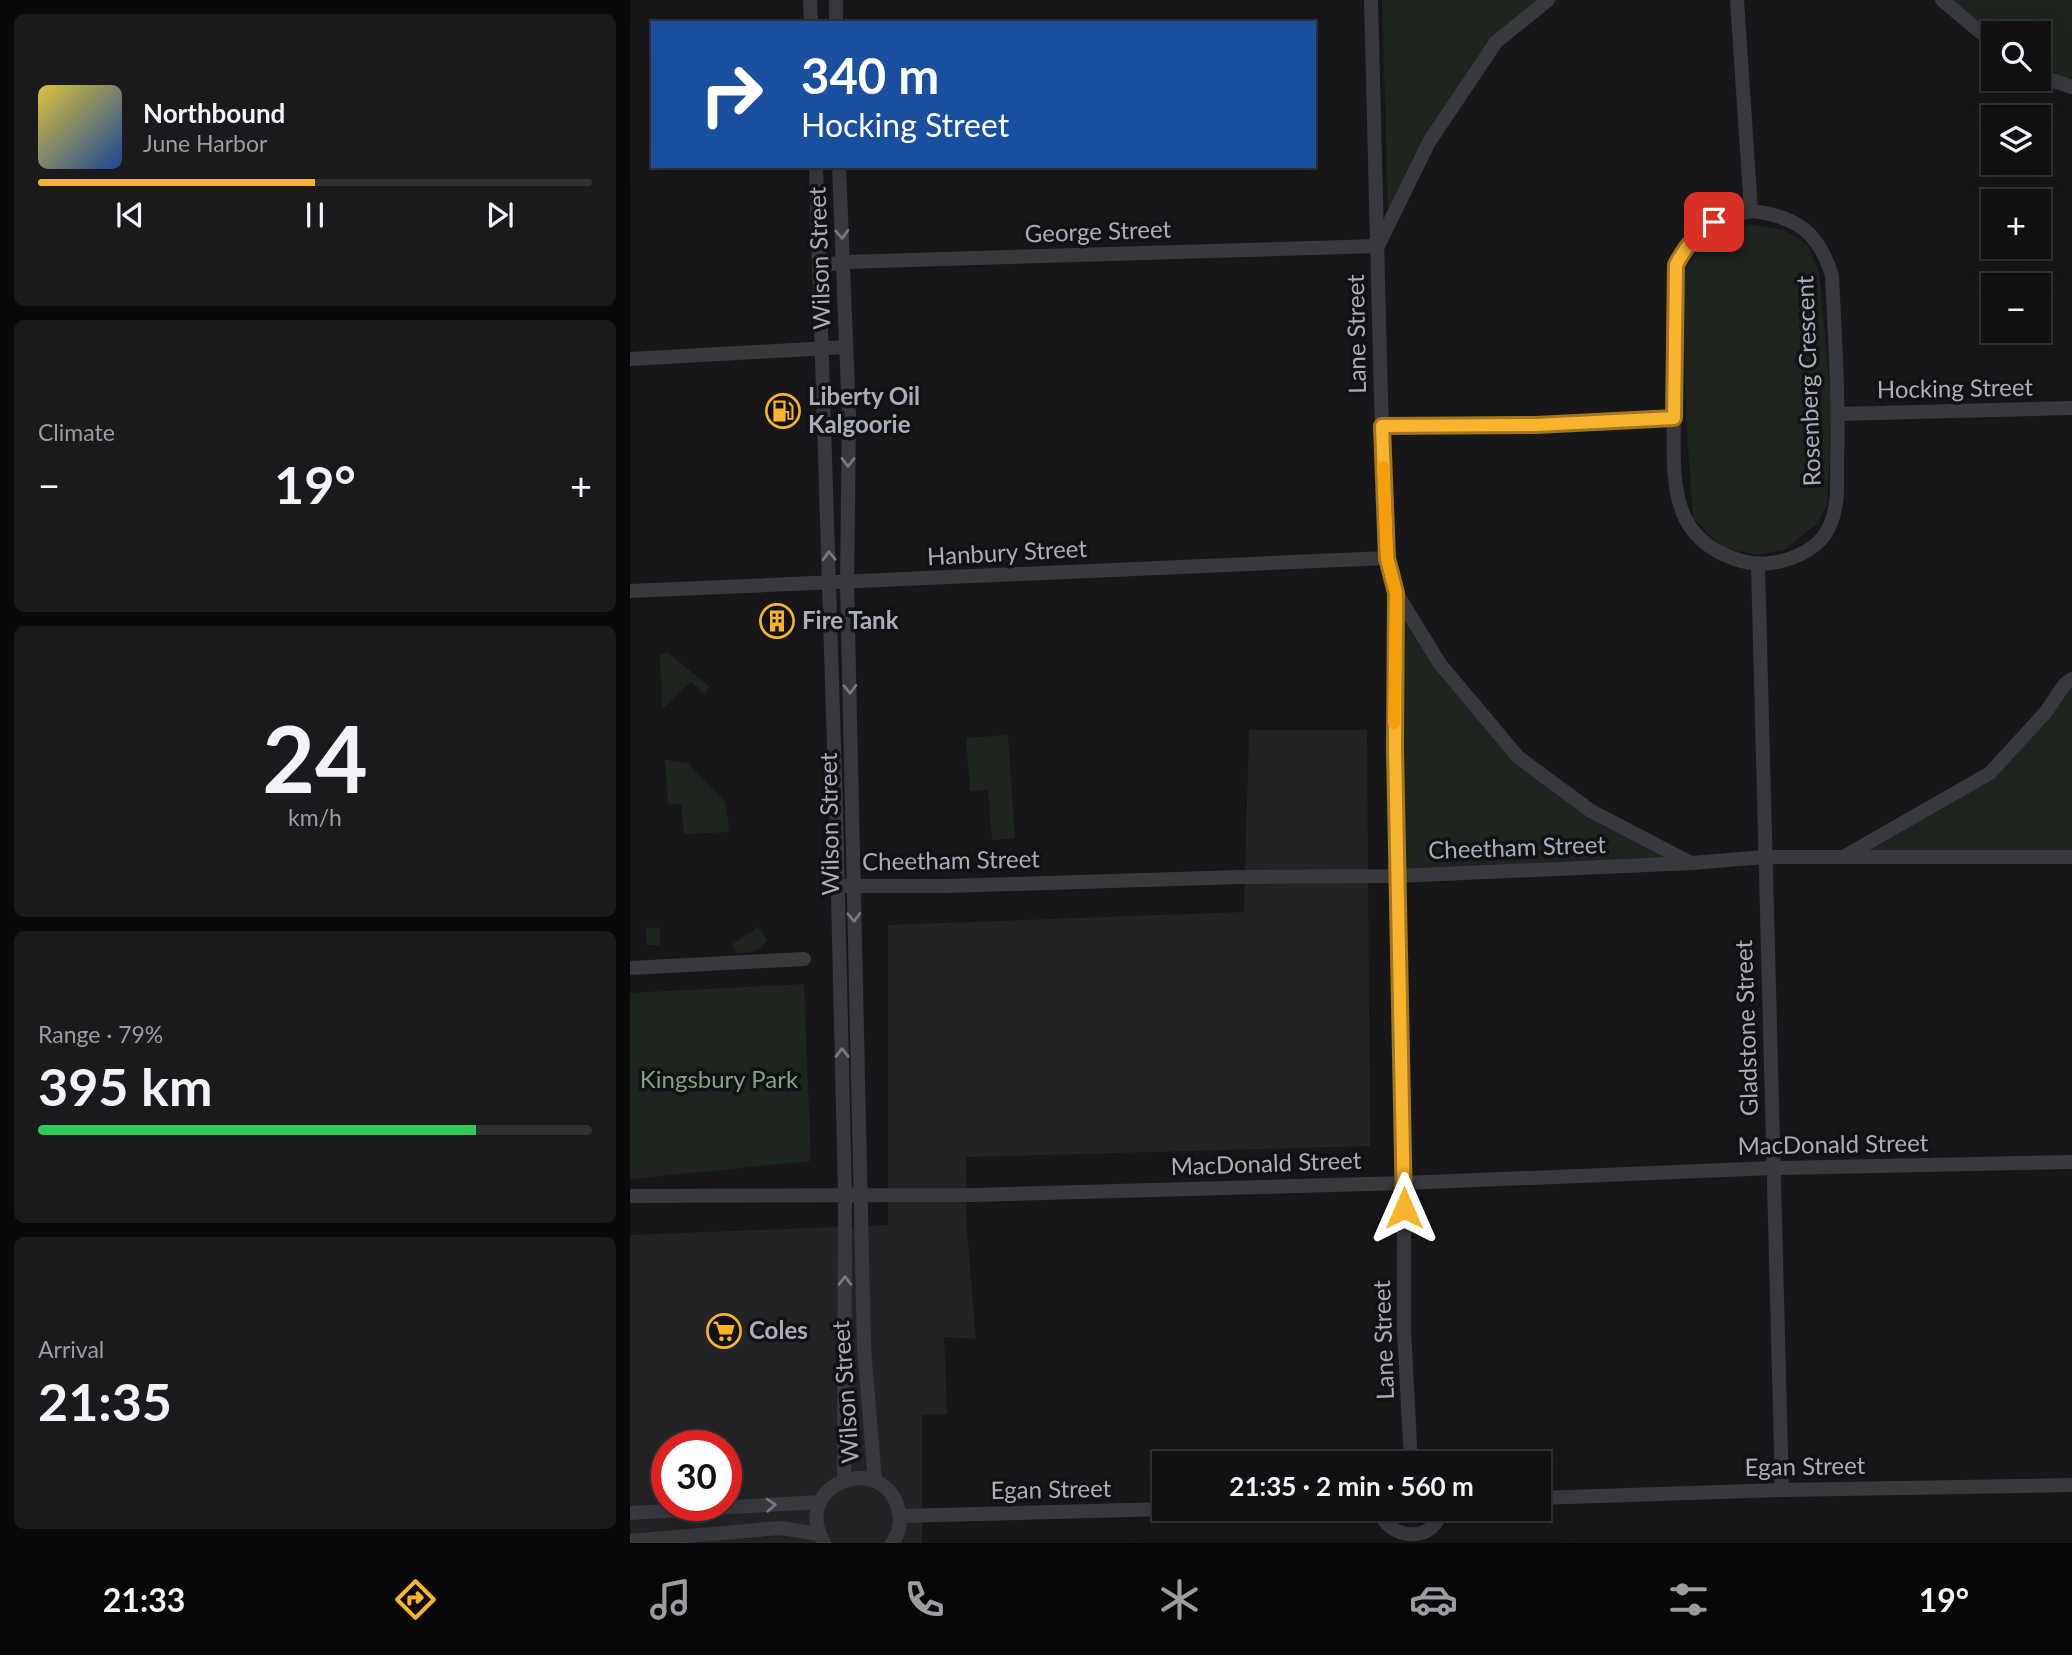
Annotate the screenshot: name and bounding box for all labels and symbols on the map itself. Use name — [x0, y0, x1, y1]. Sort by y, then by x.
street label: Wilson Street — [802, 186, 835, 330]
pin — [1684, 192, 1744, 252]
street label: George Street — [1024, 213, 1172, 248]
one-way arrow — [835, 229, 850, 240]
street label: Lane Street — [1340, 274, 1371, 394]
street label: Rosenberg Crescent — [1789, 275, 1826, 487]
street label: Hocking Street — [1877, 372, 2034, 403]
place label: Liberty Oil Kalgoorie — [808, 381, 920, 438]
fuel station icon: Liberty Oil Kalgoorie — [764, 392, 802, 430]
one-way arrow — [840, 457, 856, 468]
street label: Hanbury Street — [926, 533, 1088, 570]
one-way arrow — [821, 551, 836, 562]
building icon: Fire Tank — [758, 602, 796, 640]
place label: Fire Tank — [802, 605, 899, 634]
one-way arrow — [842, 685, 858, 695]
street label: Wilson Street — [813, 752, 844, 896]
street label: Cheetham Street — [1428, 829, 1607, 864]
street label: Cheetham Street — [862, 843, 1040, 876]
one-way arrow — [847, 911, 862, 922]
street label: Gladstone Street — [1728, 939, 1763, 1117]
one-way arrow — [834, 1047, 849, 1058]
park label: Kingsbury Park — [640, 1064, 799, 1093]
street label: MacDonald Street — [1737, 1127, 1929, 1160]
street label: MacDonald Street — [1170, 1145, 1362, 1180]
position arrow — [1367, 1171, 1441, 1245]
one-way arrow — [837, 1275, 853, 1285]
street label: Lane Street — [1366, 1279, 1399, 1400]
supermarket icon: Coles — [705, 1312, 743, 1350]
place label: Coles — [749, 1315, 808, 1344]
street label: Wilson Street — [825, 1319, 864, 1464]
speed limit sign: 30 — [651, 1430, 742, 1521]
street label: Egan Street — [1744, 1450, 1866, 1481]
street label: Egan Street — [990, 1473, 1112, 1504]
one-way arrow — [766, 1497, 777, 1512]

